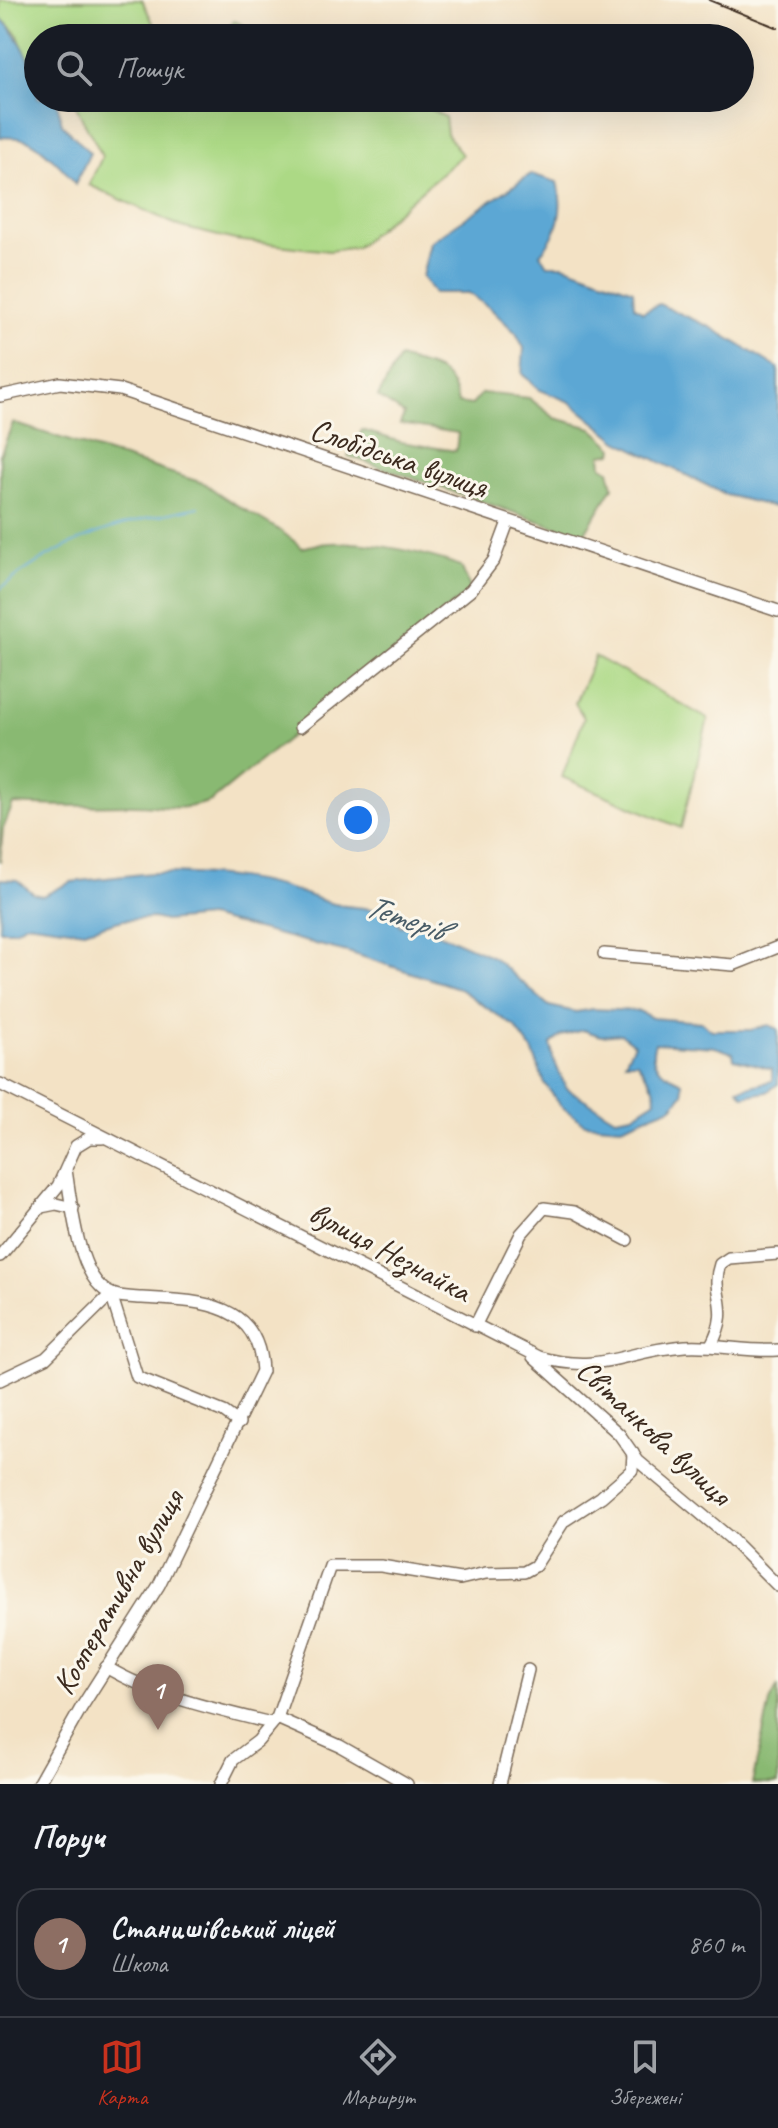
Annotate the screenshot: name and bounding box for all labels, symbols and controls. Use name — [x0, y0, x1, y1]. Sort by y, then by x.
search box — [24, 24, 754, 112]
icon: search — [52, 46, 96, 90]
text: Пошук — [116, 49, 183, 87]
street label: Слобідська вулиця — [305, 409, 494, 508]
your location — [338, 800, 378, 840]
water label: Тетерів — [360, 884, 462, 955]
street label: вулиця Незнайка — [302, 1192, 480, 1313]
street label: Світанкова вулиця — [568, 1350, 742, 1516]
street label: Кооперативна вулиця — [43, 1481, 194, 1702]
pin: 1 — [132, 1664, 184, 1730]
text: Поруч — [32, 1815, 105, 1858]
text: Станишівський ліцей — [110, 1909, 335, 1947]
text: 1 — [54, 1928, 66, 1961]
text: 860 m — [688, 1928, 744, 1961]
text: Школа — [110, 1947, 167, 1980]
tab: Карта — [97, 2035, 148, 2111]
tab: Маршрут — [342, 2035, 415, 2111]
tab: Збережені — [609, 2035, 681, 2111]

